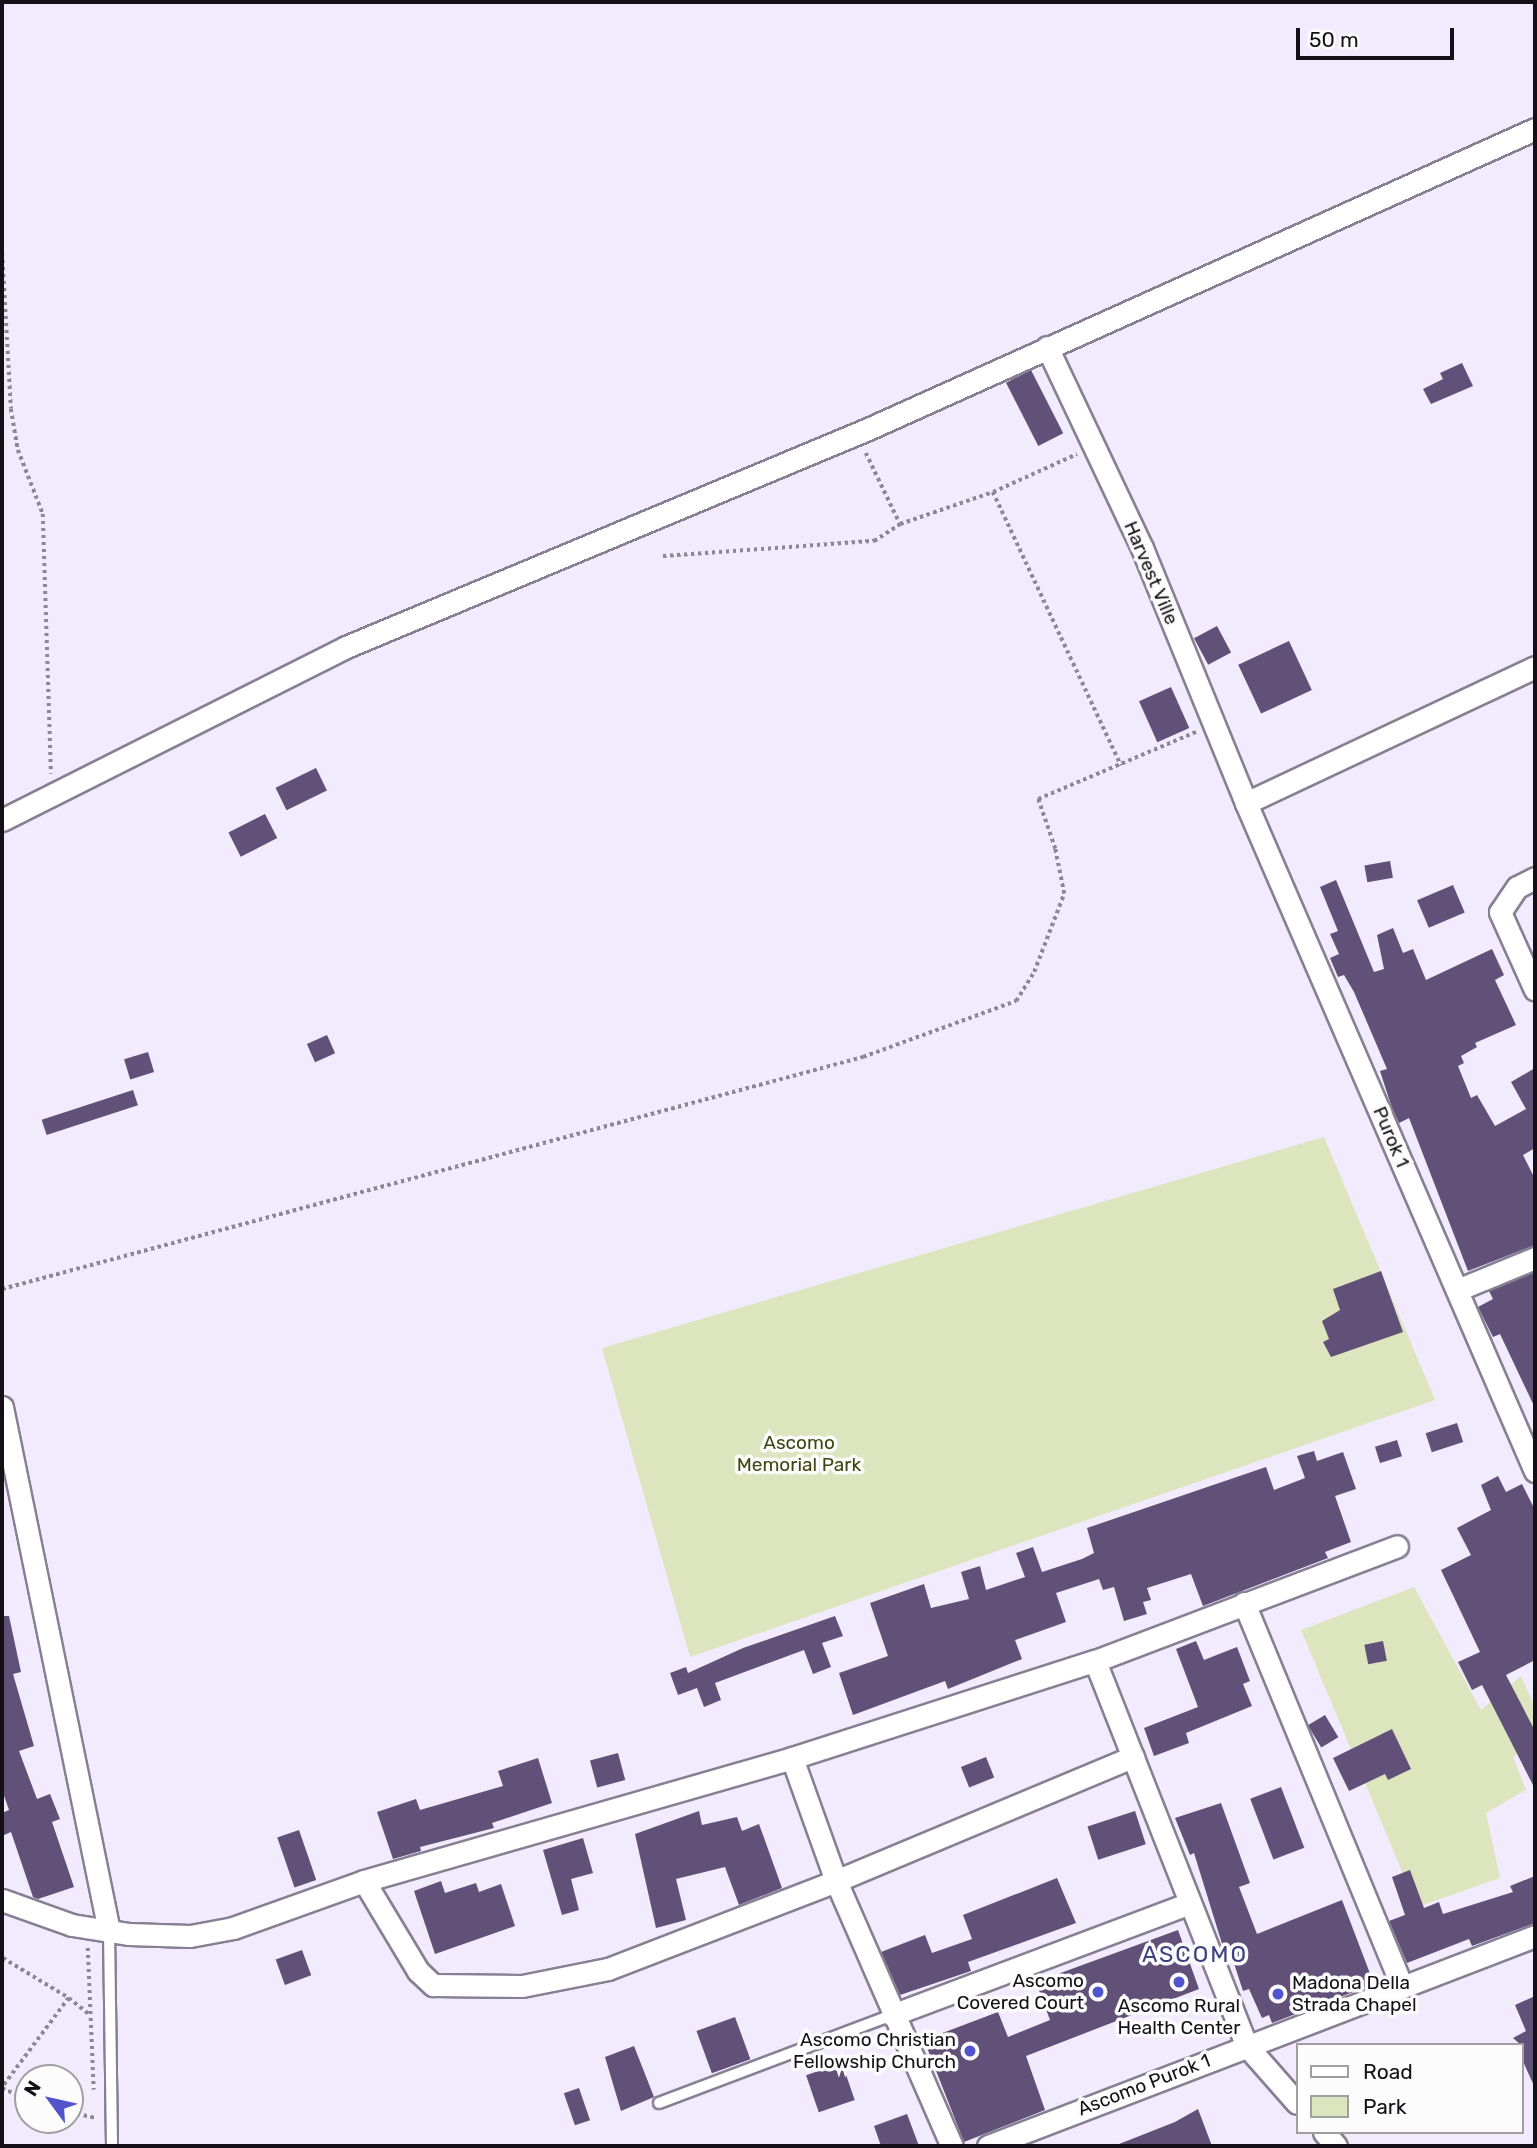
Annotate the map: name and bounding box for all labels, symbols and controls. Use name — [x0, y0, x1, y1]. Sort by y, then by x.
scale bar — [1299, 14, 1456, 58]
text: 50 m — [1309, 27, 1359, 52]
street label: Harvest Ville — [1119, 518, 1183, 628]
street label: Purok 1 — [1368, 1103, 1414, 1171]
park label: Ascomo Memorial Park — [737, 1432, 861, 1476]
district label: ASCOMO — [1143, 1940, 1247, 1968]
place label: Ascomo Covered Court — [957, 1970, 1084, 2014]
marker: Ascomo Rural Health Center — [1169, 1972, 1189, 1992]
place label: Madona Della Strada Chapel — [1292, 1972, 1417, 2016]
marker: Ascomo Covered Court — [1090, 1984, 1106, 2000]
marker: Madona Della Strada Chapel — [1270, 1986, 1286, 2002]
place label: Ascomo Rural Health Center — [1118, 1995, 1240, 2039]
place label: Ascomo Christian Fellowship Church — [793, 2029, 956, 2073]
marker: Ascomo Christian Fellowship Church — [962, 2043, 978, 2059]
legend — [1296, 2043, 1523, 2134]
street label: Ascomo Purok 1 — [1074, 2049, 1214, 2121]
text: Road — [1363, 2059, 1413, 2084]
north arrow — [14, 2064, 84, 2134]
text: N — [19, 2076, 46, 2100]
text: Park — [1363, 2094, 1407, 2119]

